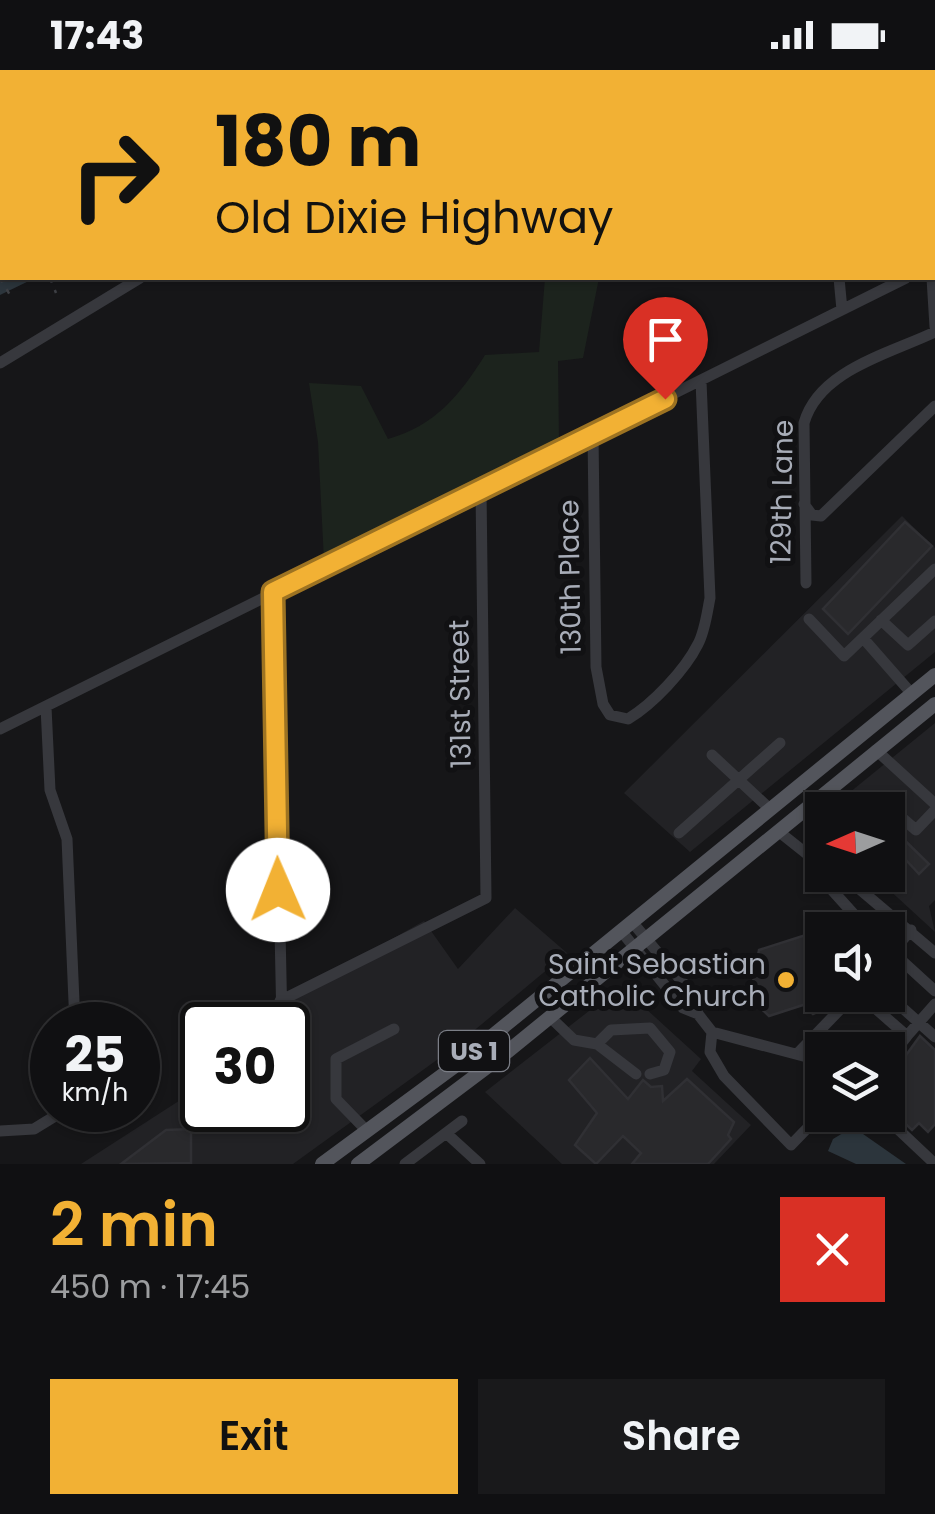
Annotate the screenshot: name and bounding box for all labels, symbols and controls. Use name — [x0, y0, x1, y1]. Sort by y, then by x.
text: 17:43 — [50, 9, 144, 62]
text: 180 m — [215, 92, 421, 191]
icon: right — [50, 110, 180, 240]
text: Old Dixie Highway — [215, 186, 613, 249]
pin — [623, 297, 708, 400]
icon: arrive — [638, 312, 693, 367]
street label: 129th Lane — [761, 419, 803, 565]
street label: 130th Place — [549, 499, 591, 655]
street label: 131st Street — [439, 619, 481, 769]
north arrow — [805, 792, 905, 892]
map controls — [805, 792, 905, 1132]
position arrow — [226, 838, 330, 942]
button: sound — [805, 912, 905, 1012]
place label: Saint Sebastian Catholic Church — [538, 945, 766, 1016]
marker: Saint Sebastian Catholic Church — [775, 969, 797, 991]
speed limit sign: 30 — [180, 1002, 310, 1132]
text: 25 — [64, 1019, 126, 1090]
road number: US 1 — [439, 1031, 509, 1071]
button: layers — [805, 1032, 905, 1132]
text: km/h — [62, 1075, 128, 1110]
text: 2 min — [50, 1183, 218, 1267]
button: close — [780, 1197, 885, 1302]
text: 450 m · 17:45 — [50, 1264, 250, 1309]
button: Exit — [50, 1379, 458, 1494]
button: Share — [478, 1379, 885, 1494]

